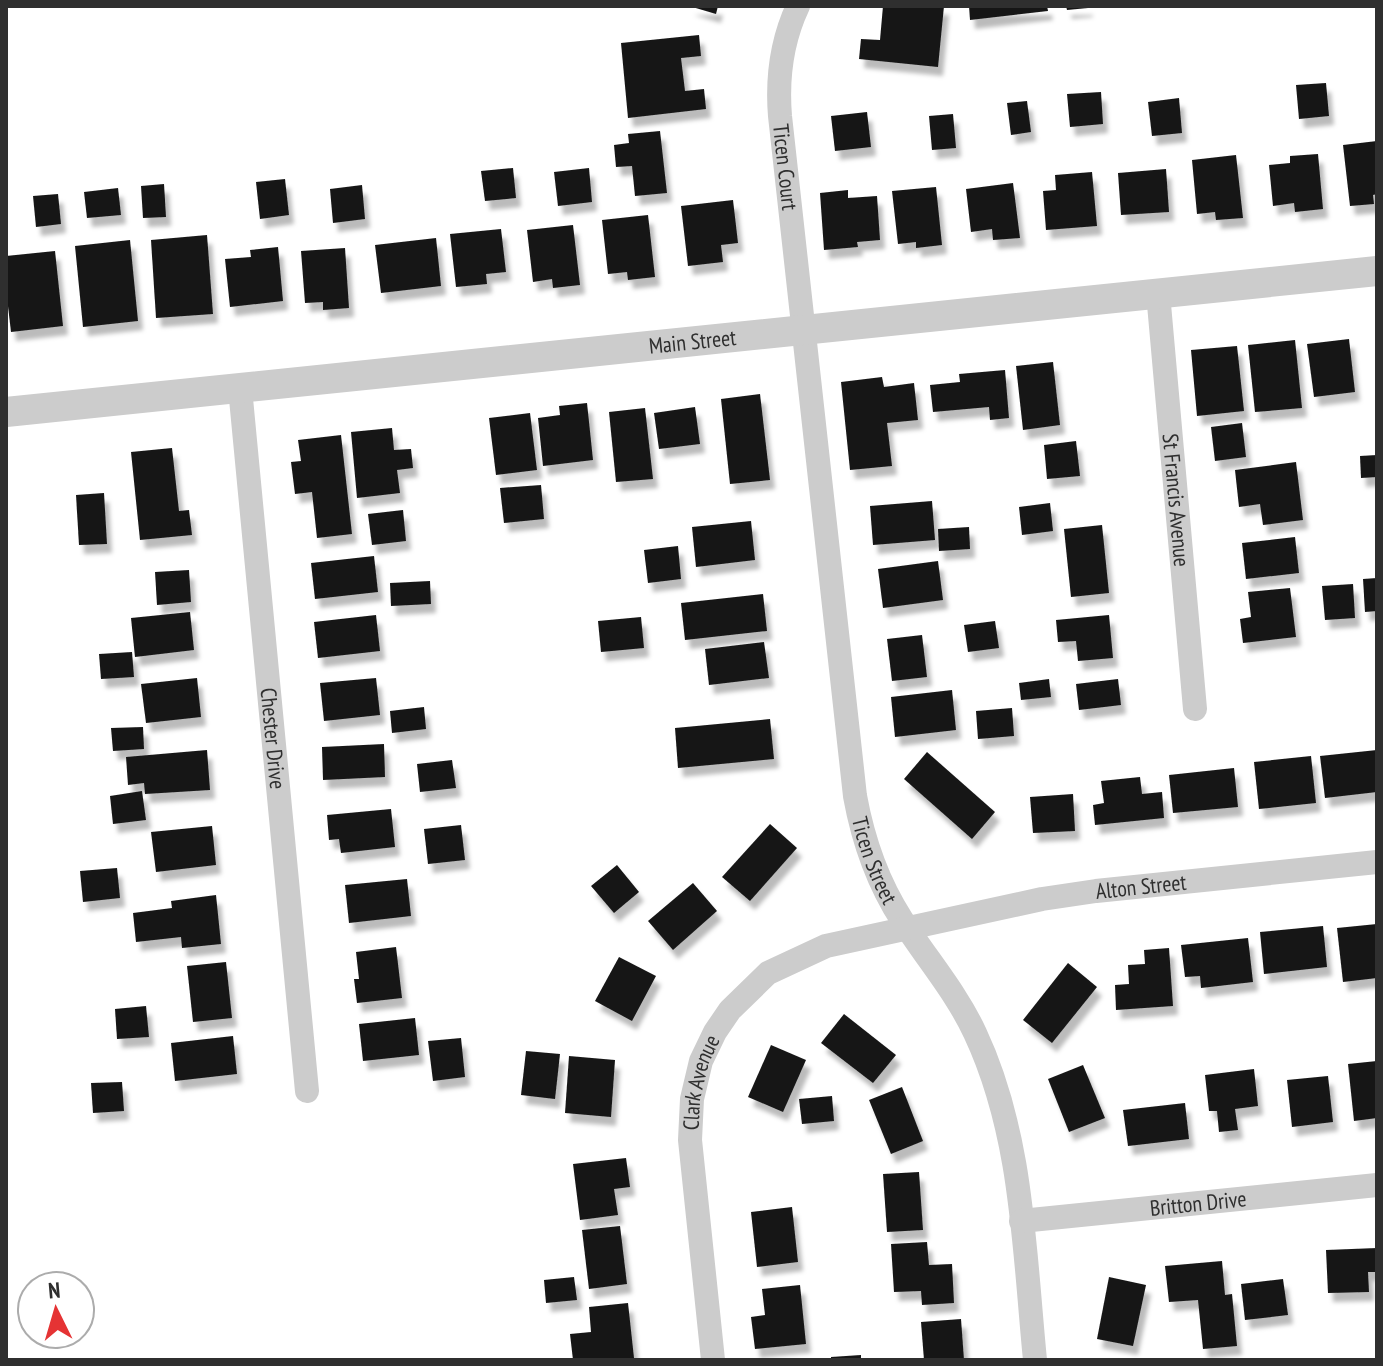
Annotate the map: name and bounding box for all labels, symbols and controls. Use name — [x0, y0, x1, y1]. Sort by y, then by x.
street label: Ticen Court — [767, 122, 804, 212]
street label: Main Street — [647, 323, 737, 360]
street label: St Francis Avenue — [1157, 432, 1196, 568]
street label: Chester Drive — [255, 686, 292, 791]
street label: Ticen Street — [846, 814, 904, 909]
street label: Alton Street — [1094, 868, 1188, 905]
street label: Clark Avenue — [676, 1030, 726, 1131]
street label: Britton Drive — [1148, 1184, 1248, 1222]
north arrow — [16, 1270, 96, 1350]
text: N — [47, 1276, 61, 1305]

